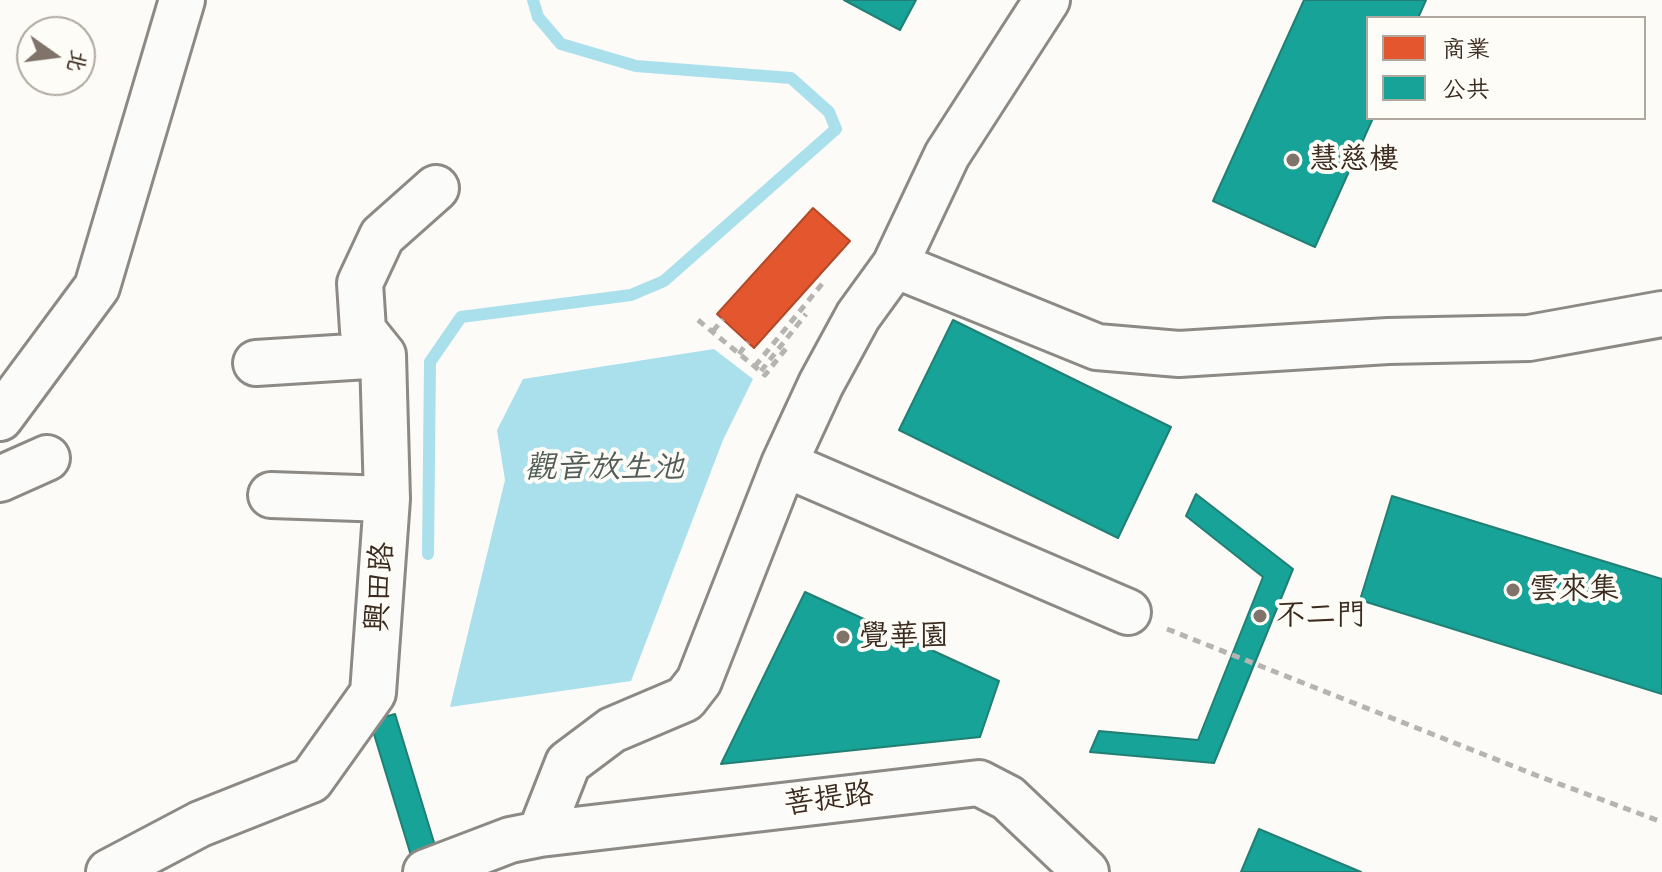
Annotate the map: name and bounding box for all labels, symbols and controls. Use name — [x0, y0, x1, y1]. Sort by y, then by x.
north arrow — [16, 16, 96, 96]
legend — [1366, 16, 1646, 120]
text: 商業 — [1442, 34, 1490, 63]
text: 北 — [62, 47, 94, 75]
text: 公共 — [1442, 74, 1490, 103]
place label: 慧慈樓 — [1309, 142, 1399, 178]
marker: 慧慈樓 — [1284, 151, 1302, 169]
water label: 觀音放生池 — [524, 450, 684, 488]
street label: 興田路 — [360, 541, 402, 633]
place label: 雲來集 — [1529, 572, 1619, 608]
marker: 雲來集 — [1504, 581, 1522, 599]
place label: 不二門 — [1276, 598, 1366, 634]
marker: 不二門 — [1251, 607, 1269, 625]
place label: 覺華園 — [859, 619, 949, 655]
marker: 覺華園 — [834, 628, 852, 646]
street label: 菩提路 — [782, 777, 876, 823]

